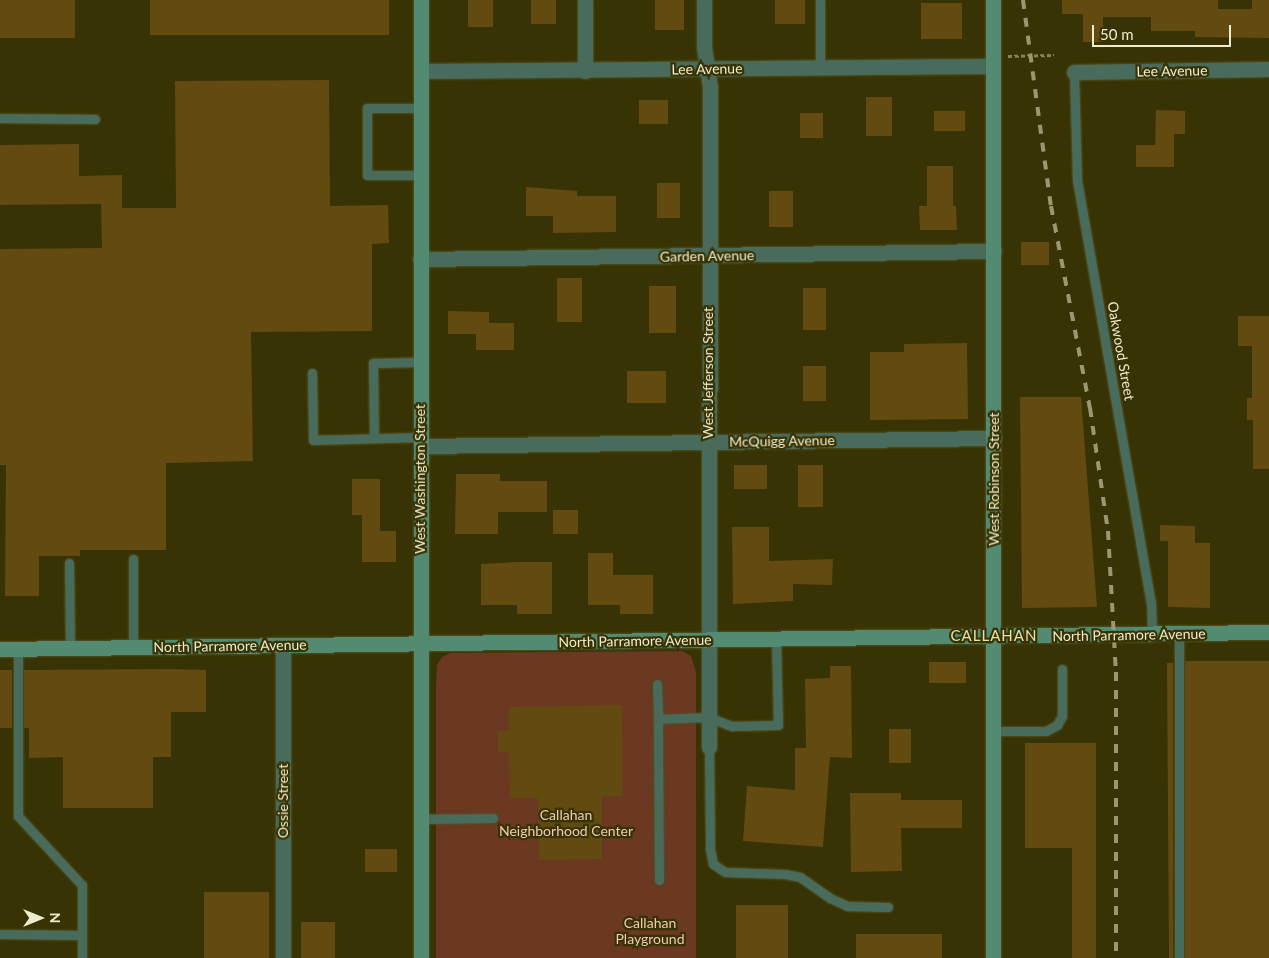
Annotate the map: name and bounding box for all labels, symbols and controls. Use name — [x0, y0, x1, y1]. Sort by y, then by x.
scale bar — [1094, 15, 1233, 47]
text: 50 m — [1100, 25, 1134, 43]
street label: Lee Avenue — [671, 60, 743, 78]
street label: Lee Avenue — [1136, 62, 1208, 80]
street label: Garden Avenue — [659, 247, 755, 265]
street label: Oakwood Street — [1104, 300, 1138, 402]
street label: West Jefferson Street — [700, 307, 716, 439]
street label: West Washington Street — [412, 404, 428, 554]
street label: West Robinson Street — [986, 412, 1002, 546]
street label: McQuigg Avenue — [729, 432, 835, 450]
street label: North Parramore Avenue — [1052, 625, 1206, 645]
district label: CALLAHAN — [950, 627, 1038, 645]
street label: North Parramore Avenue — [558, 631, 712, 651]
street label: North Parramore Avenue — [153, 636, 307, 656]
street label: Ossie Street — [275, 764, 291, 838]
park label: Callahan Neighborhood Center — [499, 807, 633, 840]
north arrow — [15, 893, 65, 943]
text: N — [47, 913, 64, 923]
park label: Callahan Playground — [615, 915, 685, 948]

